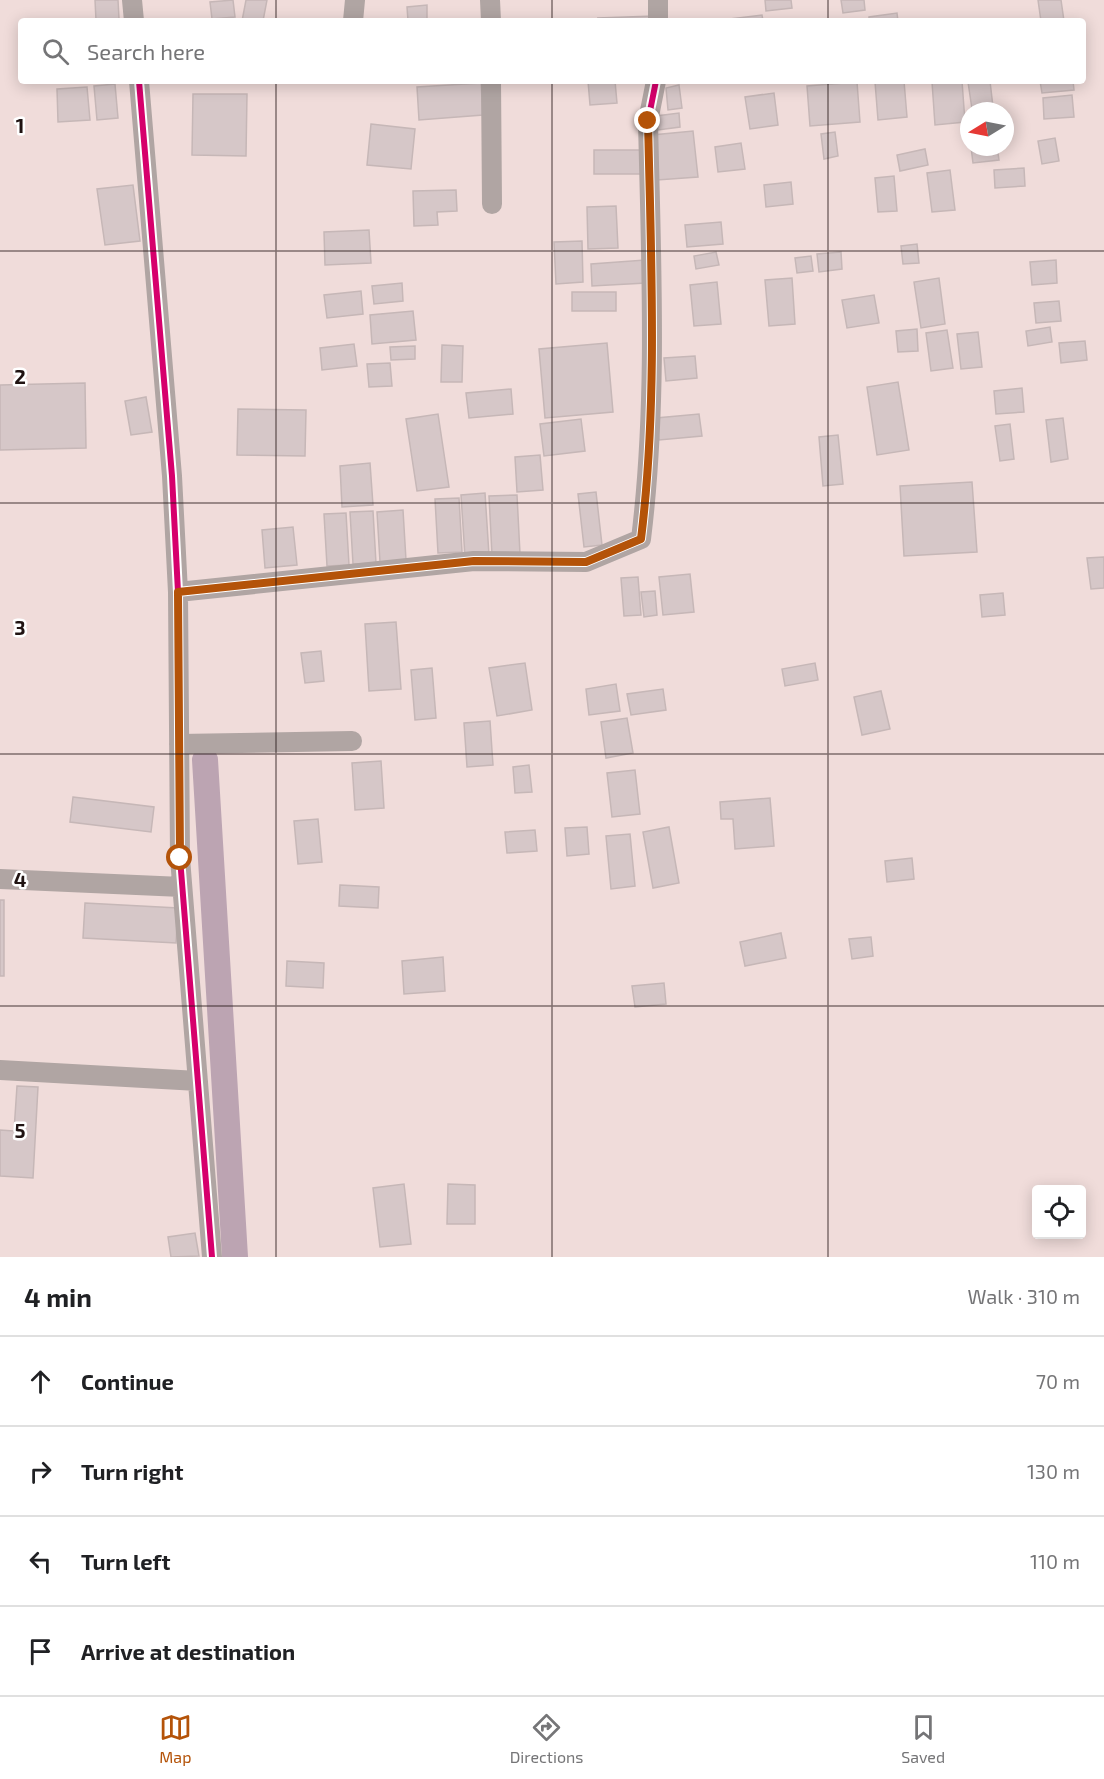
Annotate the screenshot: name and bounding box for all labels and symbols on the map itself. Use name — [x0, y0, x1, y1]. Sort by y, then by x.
north arrow — [960, 102, 1014, 156]
route end — [634, 107, 660, 133]
text: 1 — [16, 113, 24, 137]
text: 2 — [14, 364, 26, 388]
text: 3 — [14, 615, 26, 639]
route start — [166, 844, 192, 870]
text: 4 — [14, 867, 27, 891]
text: 5 — [14, 1118, 26, 1142]

